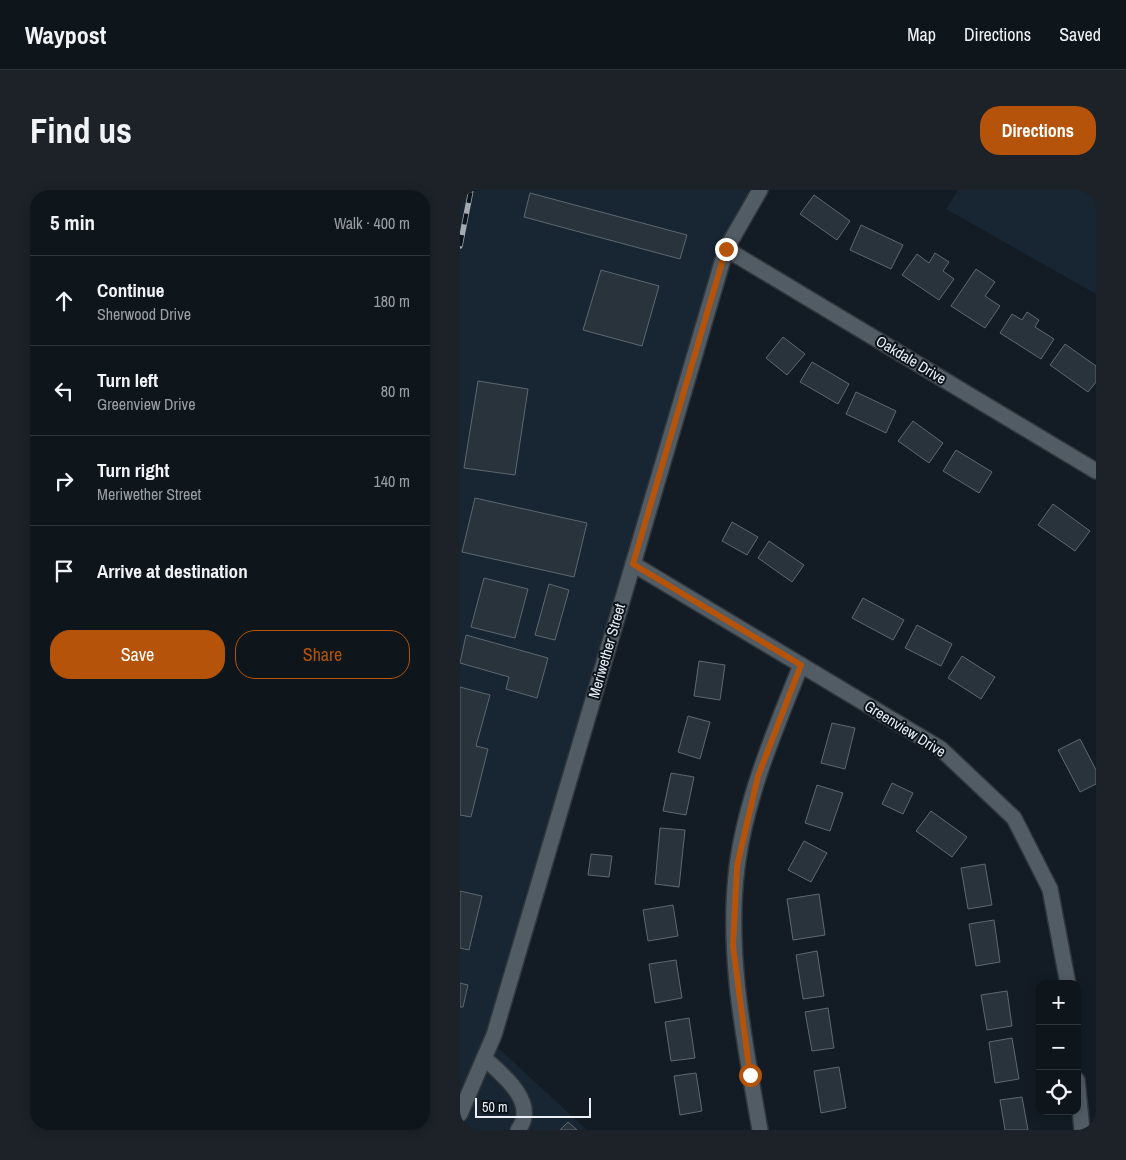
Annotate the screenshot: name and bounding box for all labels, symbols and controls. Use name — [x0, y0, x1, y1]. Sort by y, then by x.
text: Waypost — [25, 19, 106, 51]
text: Map — [907, 22, 936, 47]
text: Directions — [964, 22, 1031, 47]
text: Saved — [1059, 22, 1101, 47]
button: Directions — [980, 106, 1096, 155]
text: Find us — [30, 107, 132, 154]
text: 5 min — [50, 208, 95, 237]
text: Walk · 400 m — [334, 212, 410, 234]
route end — [715, 238, 738, 261]
text: Continue — [97, 277, 165, 303]
icon: ahead — [50, 287, 78, 315]
text: 180 m — [374, 290, 410, 312]
text: Sherwood Drive — [97, 303, 191, 325]
street label: Oakdale Drive — [872, 330, 950, 389]
text: Turn left — [97, 367, 158, 393]
icon: left — [50, 377, 78, 405]
text: 80 m — [381, 380, 410, 402]
text: Greenview Drive — [97, 393, 195, 415]
text: Turn right — [97, 457, 169, 483]
icon: right — [50, 467, 78, 495]
text: 140 m — [374, 470, 410, 492]
text: Meriwether Street — [97, 483, 201, 505]
icon: arrive — [50, 557, 78, 585]
text: Arrive at destination — [97, 558, 248, 584]
street label: Meriwether Street — [583, 600, 630, 701]
button: Save — [50, 630, 225, 679]
button: Share — [235, 630, 410, 679]
street label: Greenview Drive — [861, 695, 950, 762]
map controls — [1036, 980, 1081, 1115]
button: + — [1036, 980, 1081, 1025]
button: − — [1036, 1025, 1081, 1070]
route start — [739, 1064, 762, 1087]
button: locate — [1036, 1070, 1081, 1115]
scale bar — [475, 1095, 591, 1118]
text: 50 m — [482, 1098, 508, 1116]

